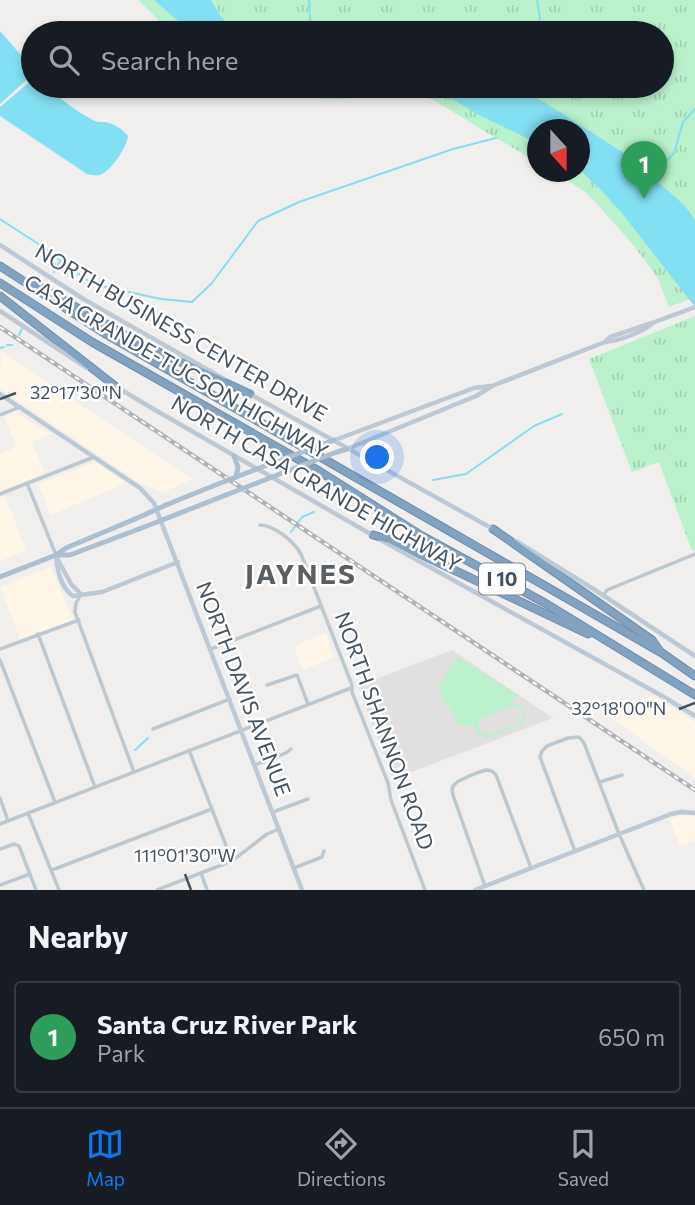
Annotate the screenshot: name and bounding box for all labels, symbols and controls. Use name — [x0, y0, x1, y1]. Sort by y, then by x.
search box — [21, 21, 674, 98]
icon: search — [45, 41, 83, 79]
text: Search here — [101, 44, 239, 75]
north arrow — [527, 119, 590, 182]
pin: 1 — [621, 141, 667, 199]
street label: NORTH BUSINESS CENTER DRIVE — [31, 238, 332, 426]
street label: CASA GRANDE-TUCSON HIGHWAY — [20, 268, 333, 463]
text: 32°17'30"N — [30, 381, 122, 403]
street label: NORTH CASA GRANDE HIGHWAY — [167, 389, 466, 576]
your location — [360, 440, 394, 474]
district label: JAYNES — [245, 556, 357, 590]
road number: I 10 — [479, 564, 525, 594]
street label: NORTH DAVIS AVENUE — [192, 578, 297, 799]
street label: NORTH SHANNON ROAD — [331, 608, 440, 853]
text: 32°18'00"N — [572, 697, 666, 719]
text: 111°01'30"W — [134, 844, 236, 866]
text: Nearby — [28, 917, 128, 954]
text: Santa Cruz River Park — [97, 1008, 357, 1039]
text: 1 — [48, 1023, 58, 1051]
text: 650 m — [598, 1023, 665, 1051]
text: Park — [97, 1039, 145, 1067]
tab: Map — [86, 1125, 125, 1190]
tab: Directions — [297, 1125, 386, 1190]
tab: Saved — [558, 1125, 609, 1190]

